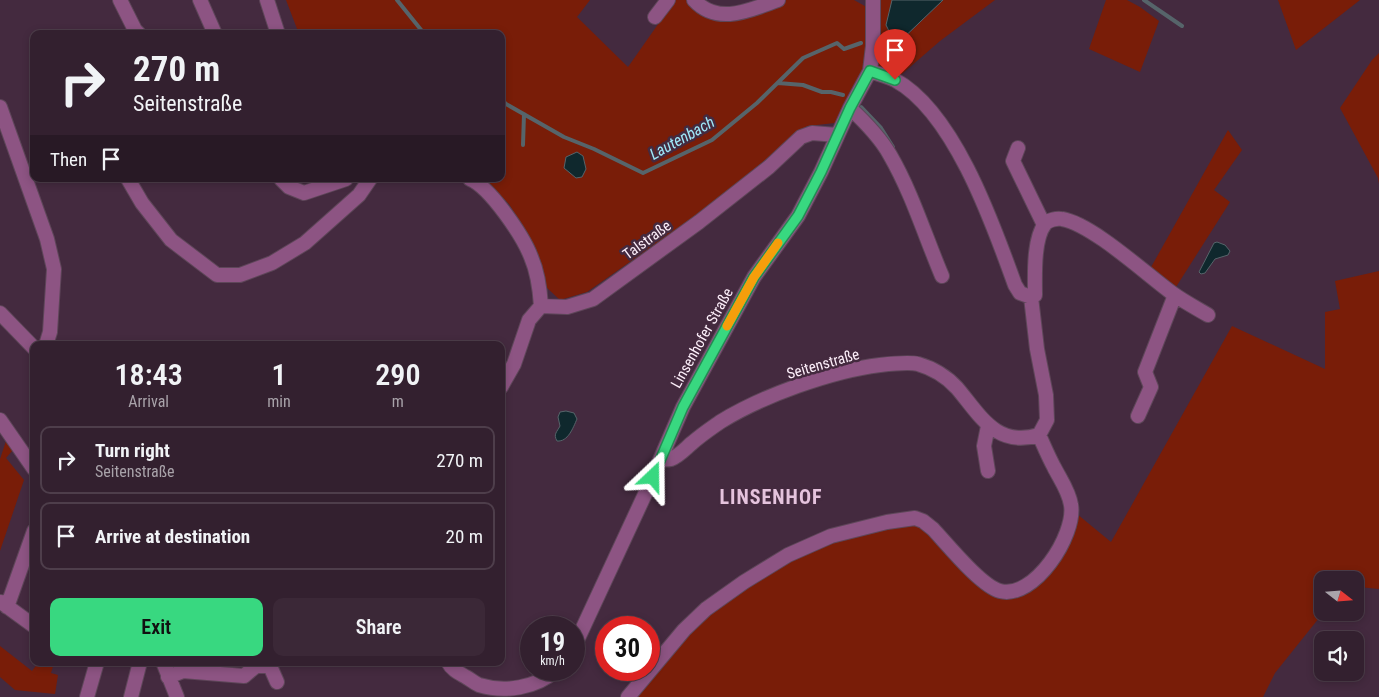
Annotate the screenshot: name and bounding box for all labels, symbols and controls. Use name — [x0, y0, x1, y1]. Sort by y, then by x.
pin — [874, 29, 916, 80]
icon: arrive — [881, 36, 909, 64]
text: 270 m — [133, 49, 220, 90]
icon: right — [50, 50, 115, 115]
text: Seitenstraße — [133, 91, 242, 116]
water label: Lautenbach — [646, 112, 718, 164]
icon: arrive — [97, 145, 125, 173]
text: Then — [50, 148, 87, 171]
street label: Talstraße — [619, 216, 675, 264]
street label: Linsenhofer Straße — [667, 285, 737, 391]
street label: Seitenstraße — [785, 345, 861, 383]
text: 18:43 — [114, 357, 183, 392]
text: 1 — [271, 357, 287, 392]
text: 290 — [375, 357, 420, 392]
text: Arrival — [128, 392, 169, 411]
text: min — [267, 392, 291, 411]
text: m — [392, 392, 404, 411]
text: Turn right — [95, 439, 170, 462]
icon: right — [52, 446, 80, 474]
text: 270 m — [436, 449, 483, 472]
position arrow — [626, 450, 678, 502]
text: Seitenstraße — [95, 462, 175, 481]
district label: LINSENHOF — [720, 485, 822, 509]
icon: arrive — [52, 522, 80, 550]
text: Arrive at destination — [95, 525, 250, 548]
text: 20 m — [446, 525, 483, 548]
north arrow — [1314, 571, 1364, 621]
map controls — [1314, 571, 1364, 681]
button: Exit — [50, 598, 263, 656]
button: Share — [273, 598, 485, 656]
speed limit sign: 30 — [595, 616, 660, 681]
text: 19 — [540, 628, 565, 657]
button: sound — [1314, 631, 1364, 681]
text: km/h — [540, 654, 565, 668]

